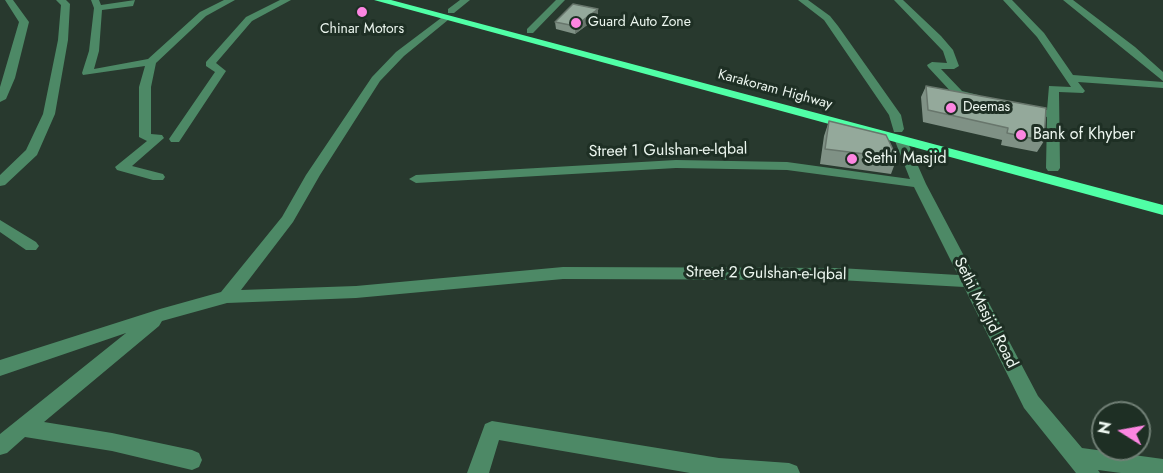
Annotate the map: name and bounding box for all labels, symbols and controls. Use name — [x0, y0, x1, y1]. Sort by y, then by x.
marker: Chinar Motors — [355, 5, 369, 19]
place label: Guard Auto Zone — [588, 15, 691, 31]
marker: Guard Auto Zone — [569, 16, 583, 30]
place label: Chinar Motors — [320, 22, 404, 38]
street label: Karakoram Highway — [716, 67, 834, 113]
place label: Deemas — [963, 100, 1010, 116]
marker: Deemas — [944, 101, 958, 115]
place label: Bank of Khyber — [1033, 125, 1135, 145]
marker: Bank of Khyber — [1014, 128, 1028, 142]
street label: Street 1 Gulshan-e-Iqbal — [588, 140, 748, 162]
place label: Sethi Masjid — [864, 149, 947, 169]
marker: Sethi Masjid — [845, 152, 859, 166]
street label: Sethi Masjid Road — [949, 254, 1021, 372]
street label: Street 2 Gulshan-e-Iqbal — [685, 263, 847, 285]
north arrow — [1091, 401, 1151, 461]
text: N — [1092, 419, 1117, 436]

